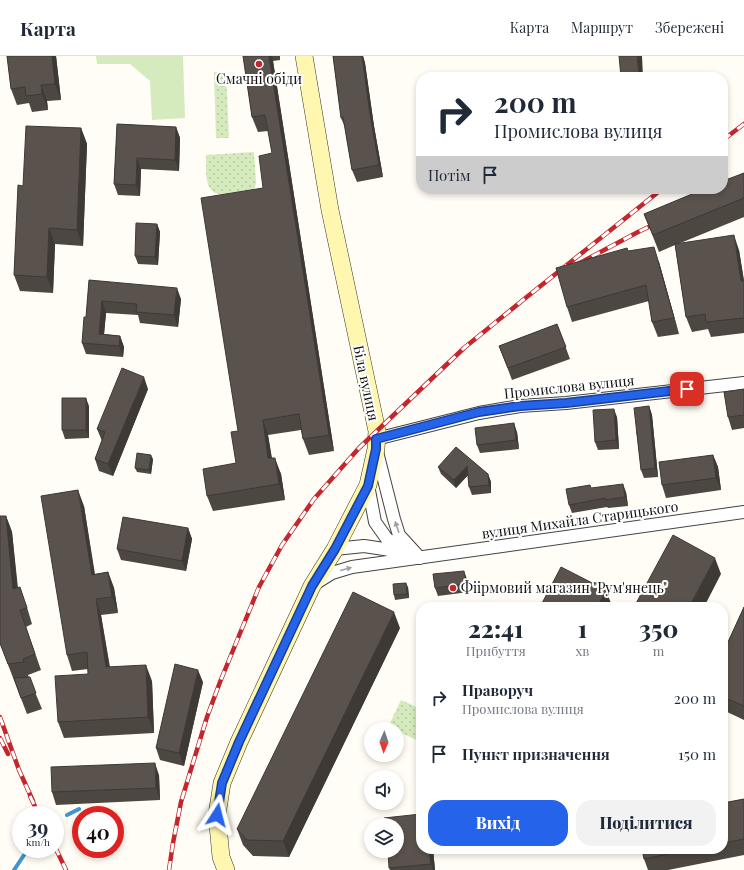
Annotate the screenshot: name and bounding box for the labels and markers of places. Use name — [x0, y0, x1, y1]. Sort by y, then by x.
marker: Смачні обіди — [254, 59, 264, 69]
place label: Смачні обіди — [216, 69, 302, 88]
pin — [670, 372, 704, 406]
place label: Фіірмовий магазин "Рум'янець" — [461, 578, 667, 597]
marker: Фіірмовий магазин "Рум'янець" — [448, 583, 458, 593]

